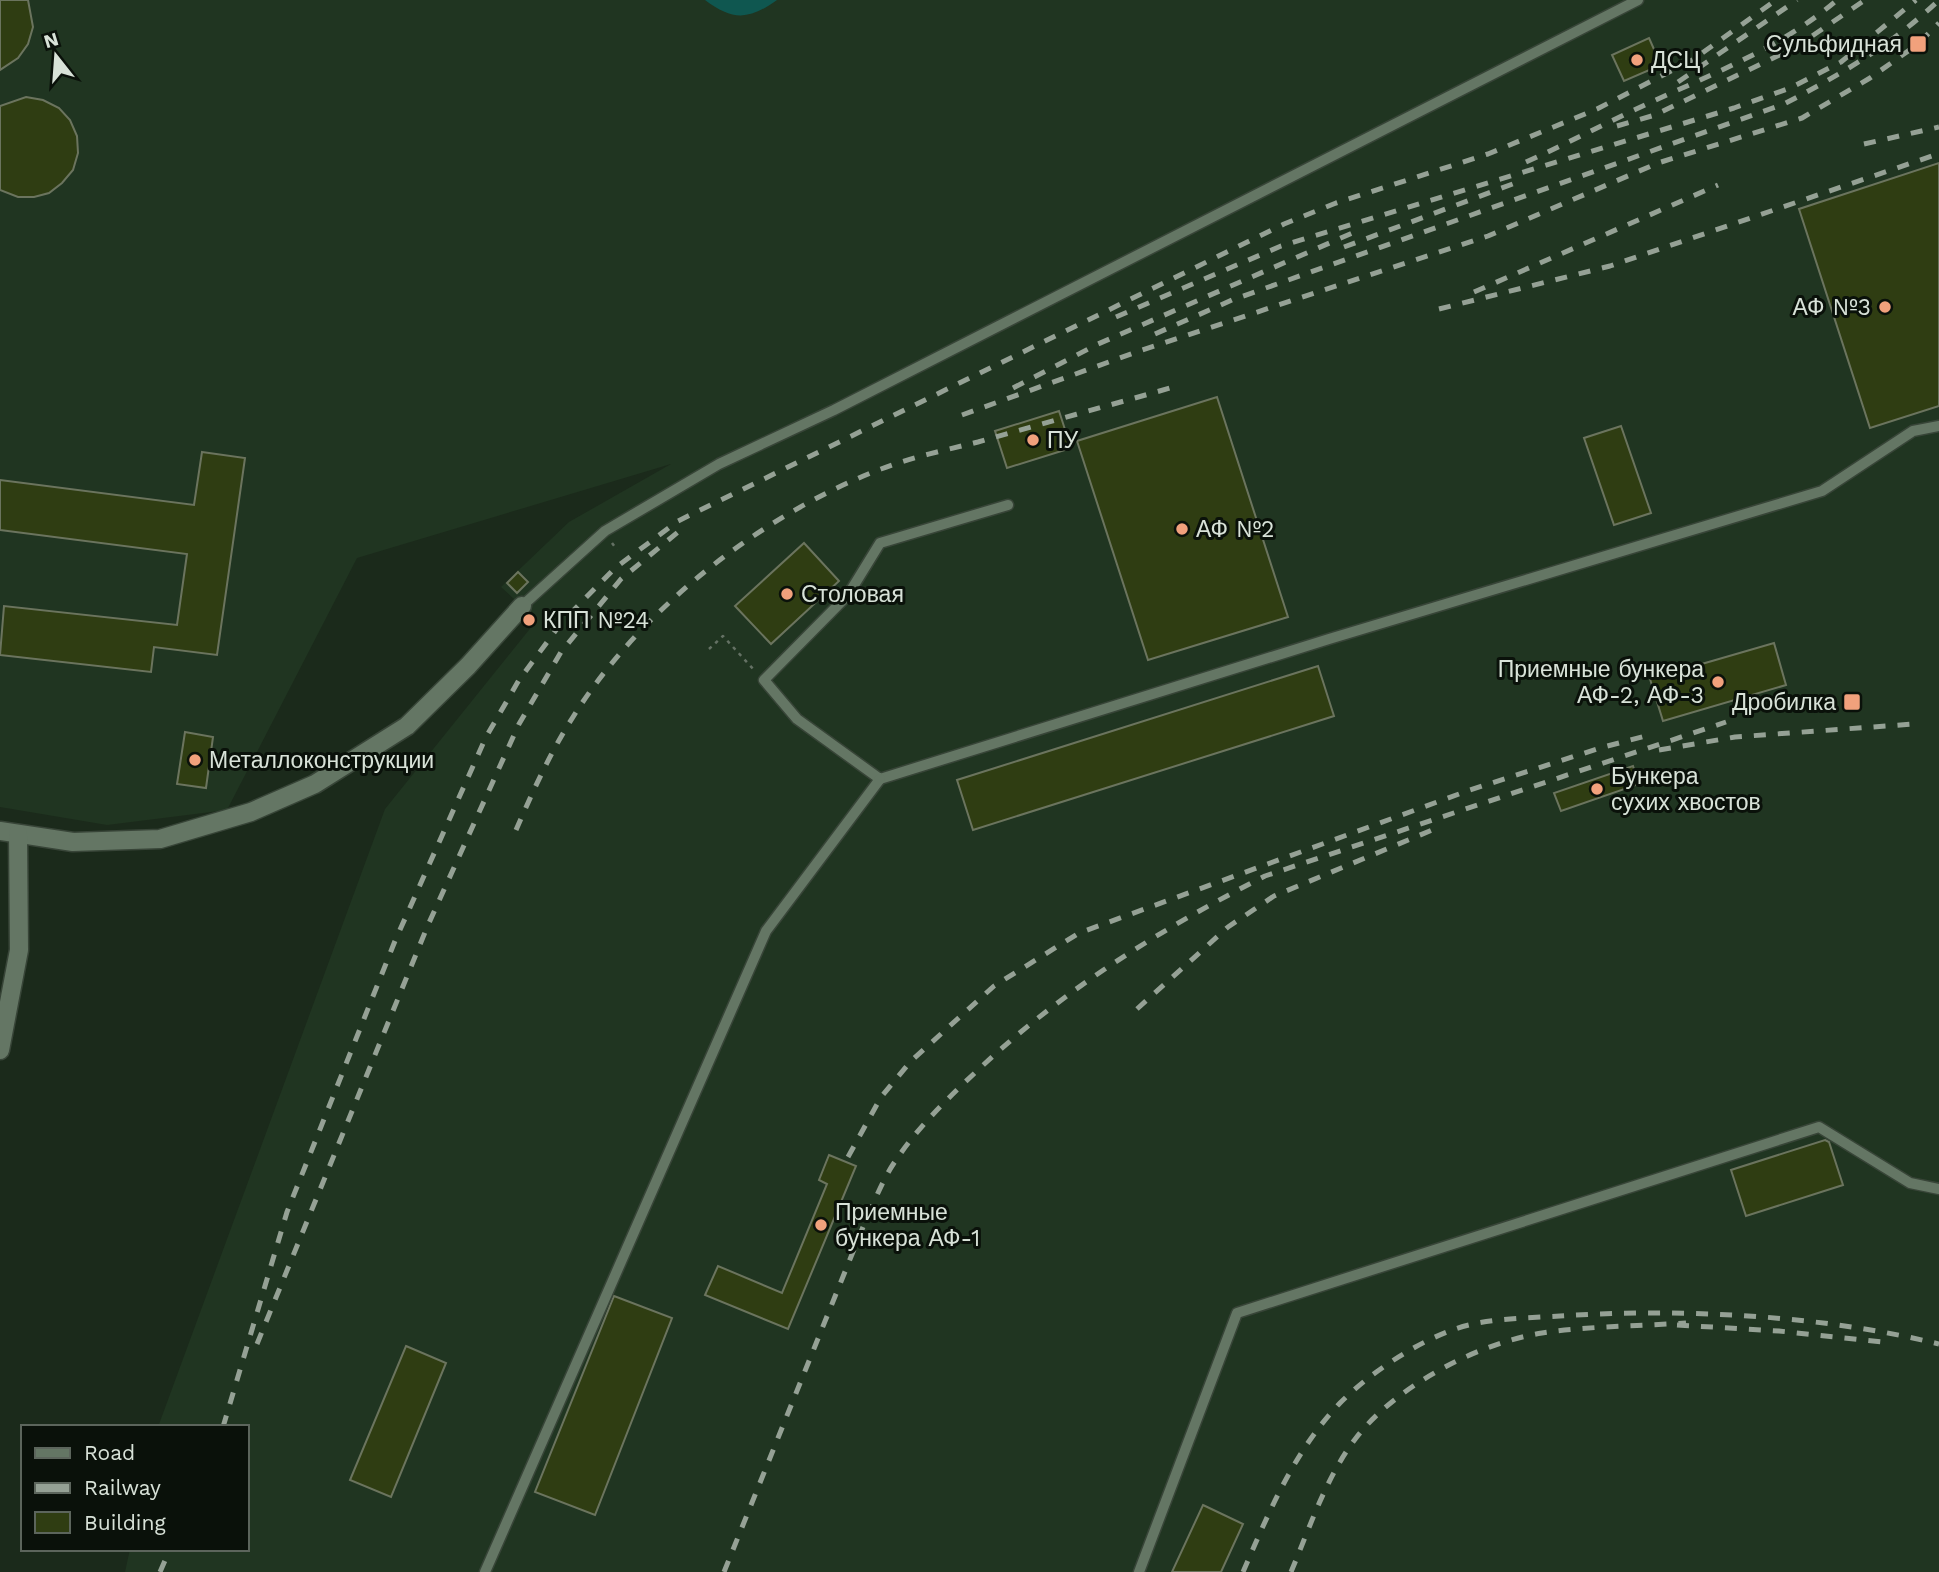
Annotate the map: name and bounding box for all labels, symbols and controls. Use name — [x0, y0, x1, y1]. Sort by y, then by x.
north arrow — [21, 21, 91, 91]
text: N — [41, 27, 61, 53]
place label: Сульфидная — [1766, 31, 1902, 58]
marker: Сульфидная — [1908, 34, 1928, 54]
place label: ДСЦ — [1651, 47, 1700, 74]
marker: ДСЦ — [1629, 52, 1645, 68]
place label: АФ №3 — [1793, 294, 1871, 321]
marker: АФ №3 — [1877, 299, 1893, 315]
place label: ПУ — [1047, 427, 1079, 454]
marker: ПУ — [1025, 432, 1041, 448]
place label: АФ №2 — [1196, 516, 1274, 543]
marker: АФ №2 — [1174, 521, 1190, 537]
place label: Столовая — [801, 581, 904, 608]
marker: Столовая — [779, 586, 795, 602]
place label: КПП №24 — [543, 607, 649, 634]
marker: КПП №24 — [521, 612, 537, 628]
place label: Приемные бункера АФ-2, АФ-3 — [1498, 656, 1704, 709]
marker: Приемные бункера АФ-2, АФ-3 — [1710, 674, 1726, 690]
place label: Дробилка — [1732, 689, 1836, 716]
marker: Дробилка — [1842, 692, 1862, 712]
place label: Металлоконструкции — [209, 747, 434, 774]
marker: Металлоконструкции — [187, 752, 203, 768]
place label: Бункера сухих хвостов — [1611, 763, 1761, 816]
marker: Бункера сухих хвостов — [1589, 781, 1605, 797]
place label: Приемные бункера АФ-1 — [835, 1199, 980, 1252]
marker: Приемные бункера АФ-1 — [813, 1217, 829, 1233]
legend — [21, 1425, 248, 1551]
text: Road — [84, 1440, 135, 1465]
text: Railway — [84, 1475, 161, 1500]
text: Building — [84, 1510, 166, 1535]

